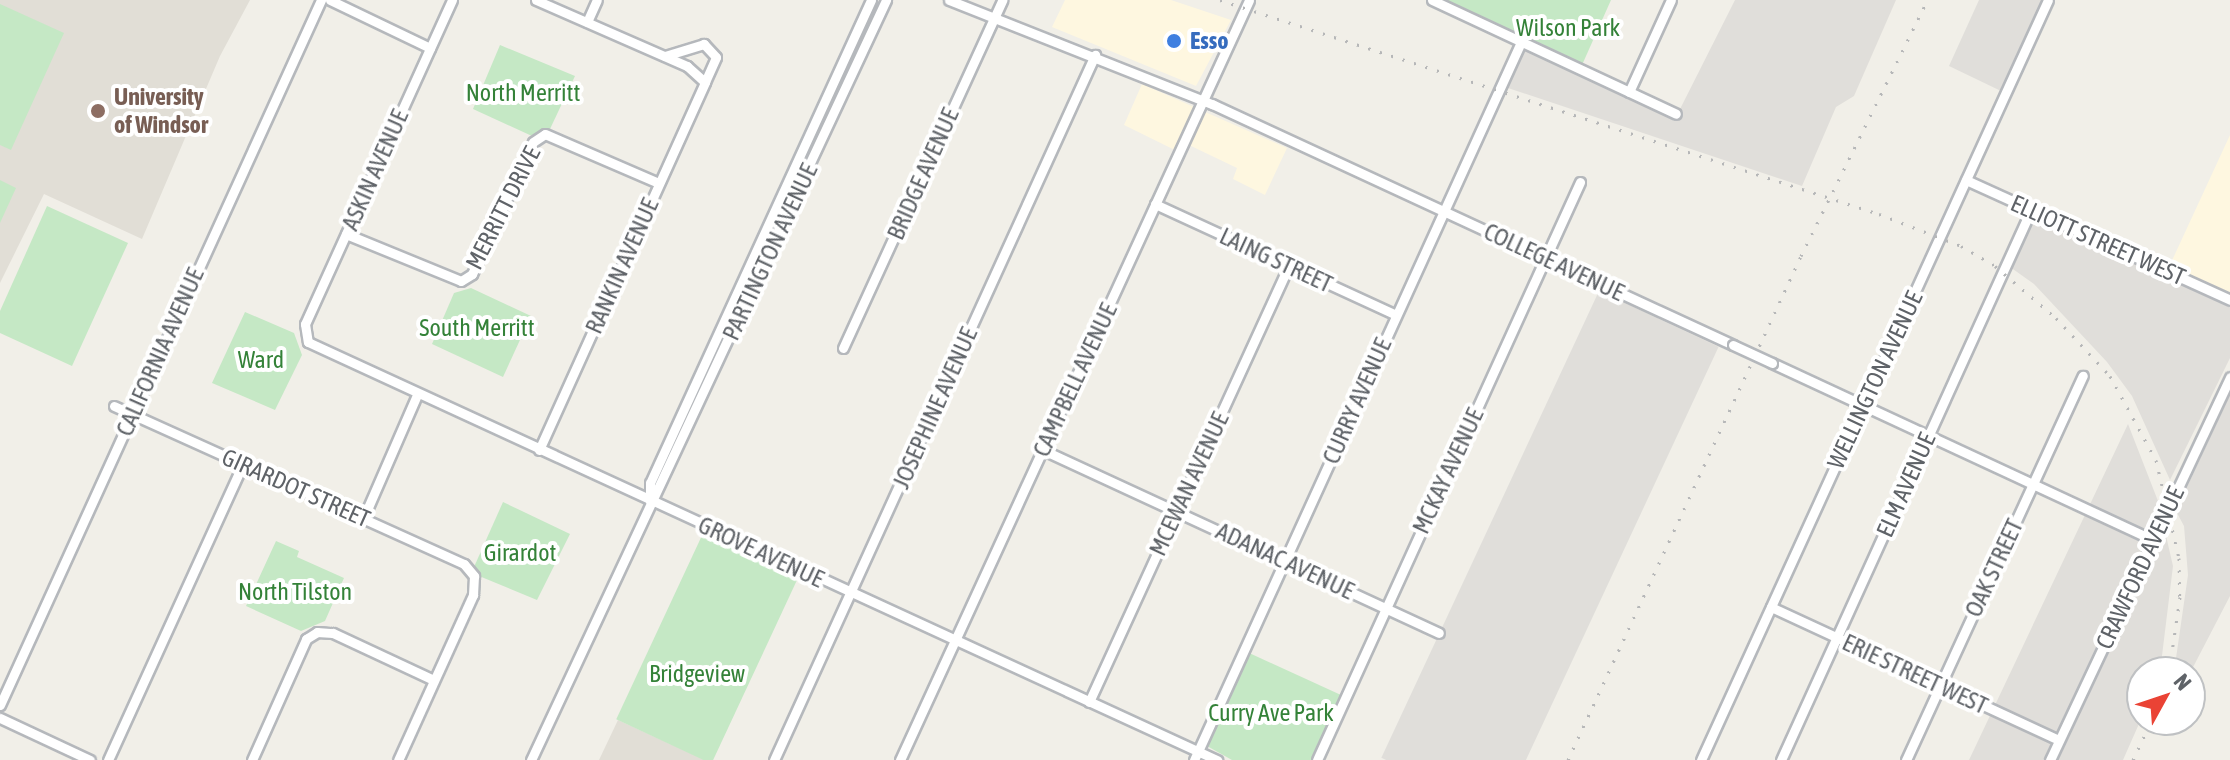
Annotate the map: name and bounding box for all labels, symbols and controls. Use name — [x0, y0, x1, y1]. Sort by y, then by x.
park label: Wilson Park — [1516, 14, 1620, 42]
place label: Esso — [1190, 27, 1228, 55]
marker: Esso — [1165, 32, 1183, 50]
park label: North Merritt — [466, 79, 580, 107]
place label: University of Windsor — [114, 83, 208, 139]
marker: University of Windsor — [89, 102, 107, 120]
street label: BRIDGE AVENUE — [881, 104, 965, 244]
street label: ASKIN AVENUE — [336, 105, 414, 235]
street label: MERRITT DRIVE — [460, 142, 546, 274]
street label: PARTINGTON AVENUE — [716, 159, 824, 345]
street label: ELLIOTT STREET WEST — [2006, 189, 2190, 291]
street label: RANKIN AVENUE — [579, 194, 665, 338]
street label: COLLEGE AVENUE — [1479, 217, 1629, 307]
street label: LAING STREET — [1215, 221, 1337, 299]
street label: CALIFORNIA AVENUE — [110, 264, 210, 440]
street label: WELLINGTON AVENUE — [1821, 287, 1929, 473]
street label: CAMPBELL AVENUE — [1027, 299, 1123, 461]
park label: South Merritt — [419, 314, 535, 342]
street label: JOSEPHINE AVENUE — [887, 323, 983, 493]
street label: CURRY AVENUE — [1316, 334, 1398, 468]
park label: Ward — [238, 346, 284, 374]
street label: MCKAY AVENUE — [1406, 404, 1490, 538]
street label: MCEWAN AVENUE — [1143, 408, 1235, 560]
street label: ELM AVENUE — [1870, 429, 1942, 541]
street label: GIRARDOT STREET — [218, 443, 374, 533]
street label: CRAWFORD AVENUE — [2090, 482, 2190, 654]
street label: GROVE AVENUE — [694, 510, 828, 594]
street label: OAK STREET — [1959, 515, 2029, 621]
street label: ADANAC AVENUE — [1211, 517, 1359, 605]
park label: Girardot — [484, 539, 556, 567]
park label: North Tilston — [238, 578, 352, 606]
street label: ERIE STREET WEST — [1838, 628, 1992, 720]
north arrow — [2126, 656, 2206, 736]
park label: Bridgeview — [649, 660, 745, 688]
text: N — [2169, 669, 2197, 695]
park label: Curry Ave Park — [1208, 699, 1334, 727]

